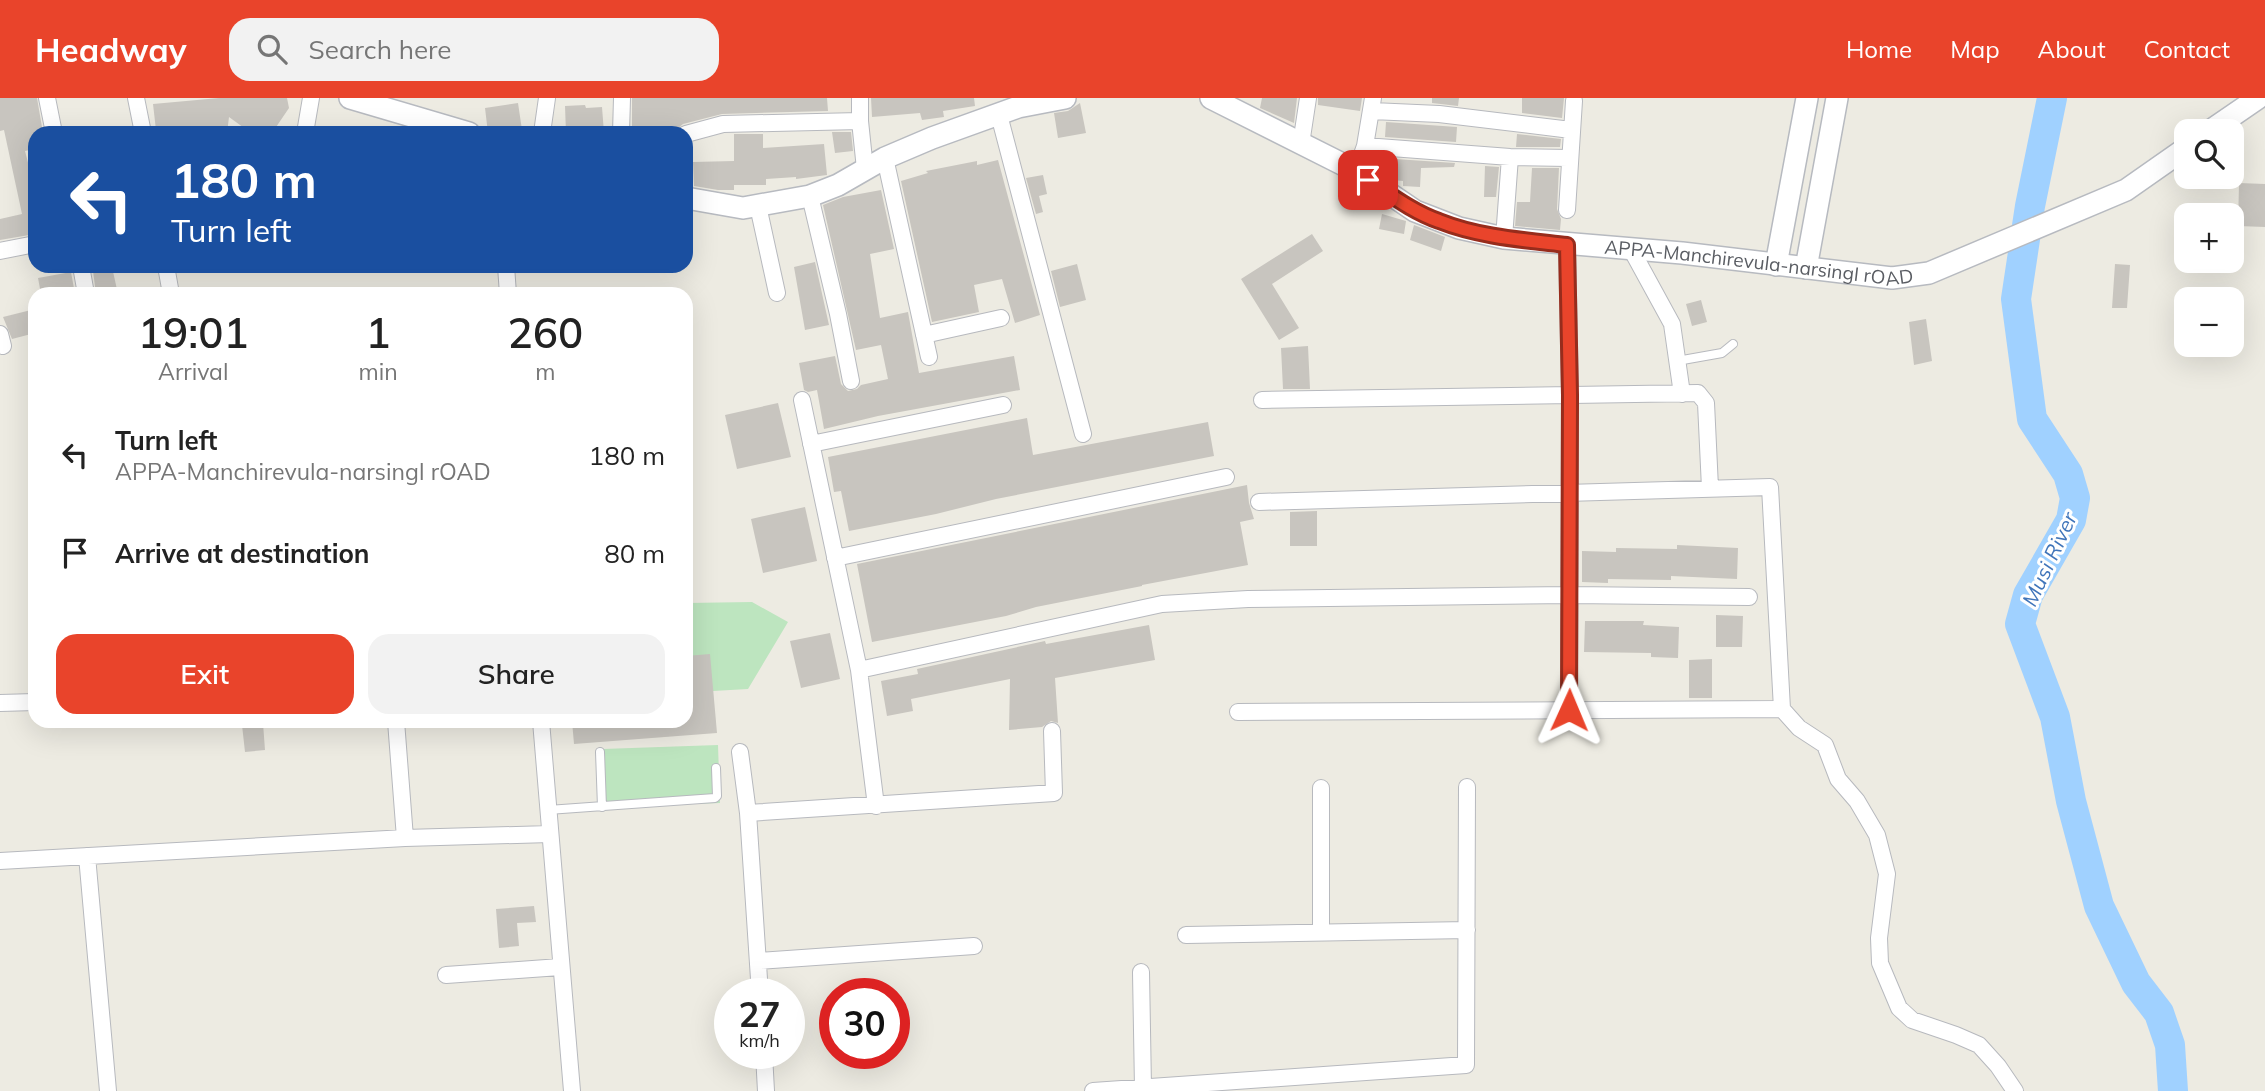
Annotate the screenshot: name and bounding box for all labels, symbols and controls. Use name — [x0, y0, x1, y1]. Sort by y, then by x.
search box — [229, 18, 719, 81]
text: Headway — [35, 29, 187, 70]
icon: search — [253, 30, 291, 68]
text: Search here — [309, 33, 451, 66]
text: Home — [1846, 34, 1912, 64]
text: Map — [1950, 34, 2000, 64]
text: About — [2038, 34, 2106, 64]
text: Contact — [2144, 34, 2230, 64]
map controls — [2174, 119, 2244, 357]
button: search — [2174, 119, 2244, 189]
text: 180 m — [171, 149, 317, 210]
pin — [1338, 150, 1398, 210]
icon: left — [56, 154, 147, 245]
icon: arrive — [1349, 161, 1387, 199]
button: + — [2174, 203, 2244, 273]
text: Turn left — [171, 210, 291, 250]
street label: APPA-Manchirevula-narsingI rOAD — [1603, 235, 1915, 291]
button: − — [2174, 287, 2244, 357]
text: 19:01 — [138, 306, 249, 359]
text: 1 — [365, 306, 391, 359]
text: 260 — [508, 306, 583, 359]
text: Arrival — [158, 357, 228, 386]
text: min — [358, 357, 398, 386]
text: m — [535, 357, 555, 386]
text: Turn left — [115, 424, 217, 457]
icon: left — [56, 436, 94, 474]
text: 180 m — [589, 439, 665, 472]
text: APPA-Manchirevula-narsingI rOAD — [115, 457, 491, 486]
water label: Musi River — [2016, 507, 2083, 610]
icon: arrive — [56, 534, 94, 572]
text: Arrive at destination — [115, 537, 370, 570]
text: 80 m — [604, 537, 665, 570]
button: Exit — [56, 634, 354, 714]
button: Share — [368, 634, 665, 714]
position arrow — [1532, 673, 1606, 747]
speed limit sign: 30 — [819, 978, 910, 1069]
text: 27 — [738, 992, 781, 1036]
text: km/h — [739, 1029, 780, 1052]

